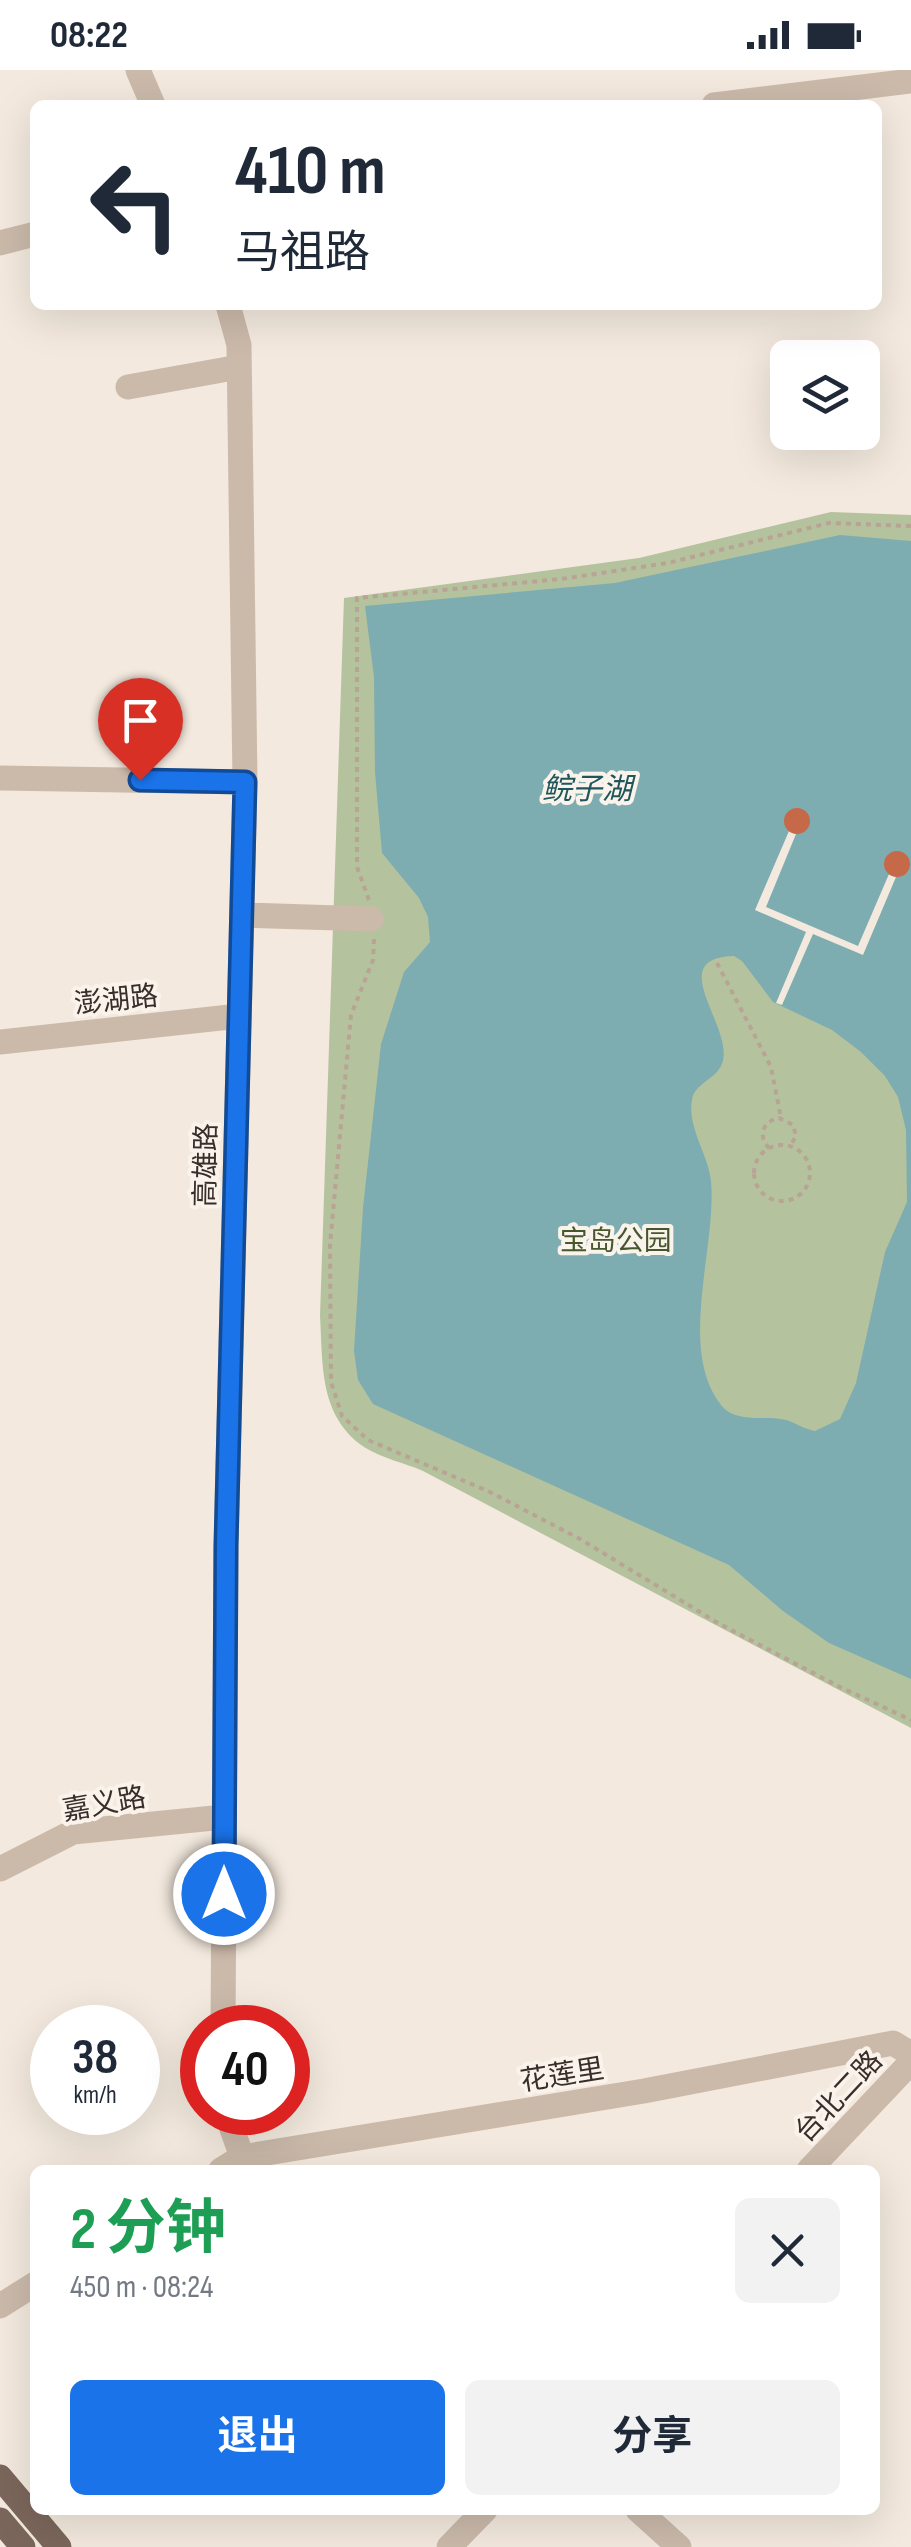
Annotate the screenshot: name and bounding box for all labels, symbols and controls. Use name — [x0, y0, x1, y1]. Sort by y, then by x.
text: 08:22 — [50, 13, 128, 58]
text: 410 m — [235, 130, 386, 214]
icon: left — [70, 140, 200, 270]
text: 马祖路 — [235, 226, 370, 281]
map controls — [770, 340, 880, 450]
button: layers — [770, 340, 880, 450]
pin — [98, 678, 183, 781]
icon: arrive — [113, 693, 168, 748]
water label: 鲩子湖 — [542, 772, 636, 808]
street label: 澎湖路 — [73, 980, 160, 1021]
street label: 高雄路 — [189, 1123, 224, 1207]
park label: 宝岛公园 — [560, 1225, 672, 1258]
street label: 嘉义路 — [60, 1781, 148, 1828]
position arrow — [172, 1842, 276, 1946]
speed limit sign: 40 — [180, 2005, 310, 2135]
text: 38 — [72, 2028, 118, 2088]
street label: 台北二路 — [789, 2045, 889, 2149]
street label: 花莲里 — [518, 2053, 606, 2098]
text: km/h — [73, 2080, 117, 2111]
text: 2 分钟 — [70, 2194, 226, 2266]
button: close — [735, 2198, 840, 2303]
text: 450 m · 08:24 — [70, 2268, 213, 2307]
button: 退出 — [70, 2380, 445, 2495]
button: 分享 — [465, 2380, 840, 2495]

